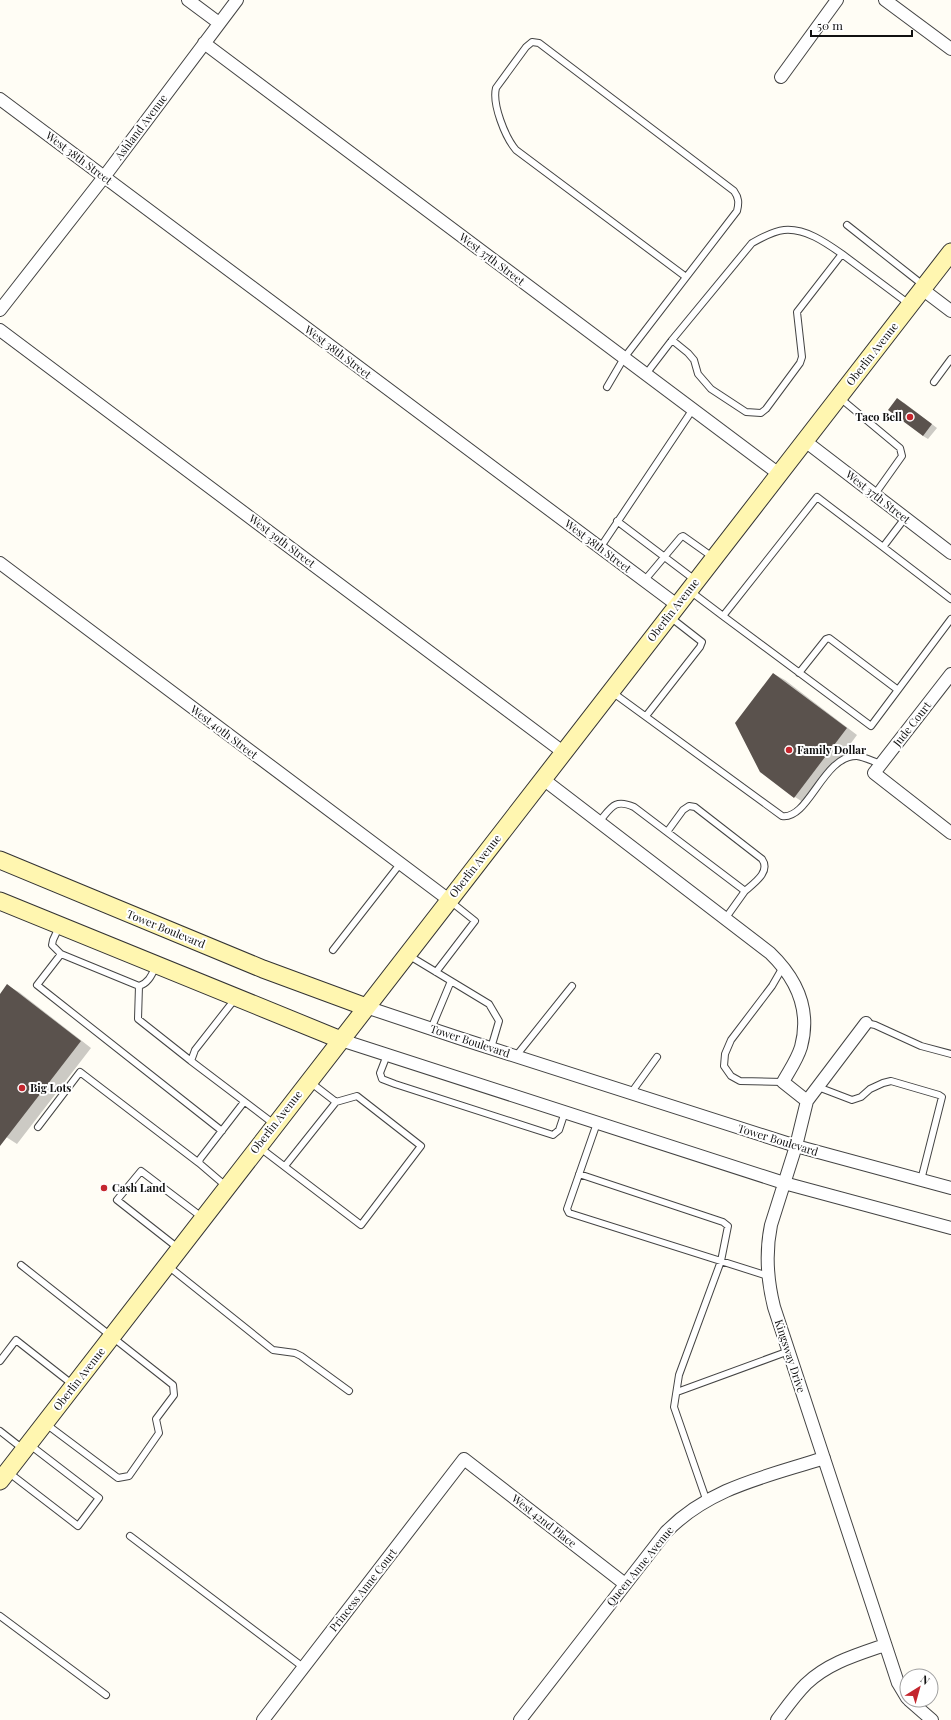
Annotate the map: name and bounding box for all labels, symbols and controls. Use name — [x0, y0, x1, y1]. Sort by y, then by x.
scale bar — [811, 12, 912, 38]
text: 50 m — [817, 17, 843, 33]
street label: Ashland Avenue — [110, 90, 170, 163]
street label: West 38th Street — [42, 127, 116, 188]
street label: West 37th Street — [456, 228, 528, 288]
street label: Oberlin Avenue — [842, 319, 901, 388]
street label: West 38th Street — [301, 321, 375, 382]
place label: Taco Bell — [855, 409, 903, 424]
marker: Taco Bell — [905, 412, 915, 422]
street label: West 37th Street — [842, 466, 914, 527]
street label: West 39th Street — [245, 510, 319, 571]
street label: West 38th Street — [561, 515, 635, 576]
street label: Oberlin Avenue — [643, 575, 702, 644]
street label: Jude Court — [889, 698, 934, 750]
street label: West 40th Street — [187, 701, 261, 762]
place label: Family Dollar — [797, 742, 867, 757]
marker: Family Dollar — [784, 745, 794, 755]
street label: Oberlin Avenue — [445, 831, 504, 900]
street label: Tower Boulevard — [125, 906, 208, 951]
street label: Tower Boulevard — [428, 1021, 513, 1061]
place label: Big Lots — [30, 1080, 71, 1095]
marker: Big Lots — [17, 1083, 27, 1093]
street label: Oberlin Avenue — [246, 1087, 305, 1156]
street label: Tower Boulevard — [736, 1120, 821, 1159]
place label: Cash Land — [112, 1180, 166, 1195]
marker: Cash Land — [99, 1183, 109, 1193]
street label: Kingsway Drive — [772, 1317, 810, 1395]
street label: Oberlin Avenue — [49, 1344, 108, 1413]
street label: West 42nd Place — [508, 1490, 580, 1551]
street label: Queen Anne Avenue — [603, 1522, 677, 1609]
street label: Princess Anne Court — [325, 1545, 400, 1634]
north arrow — [899, 1668, 939, 1708]
text: N — [918, 1671, 933, 1688]

